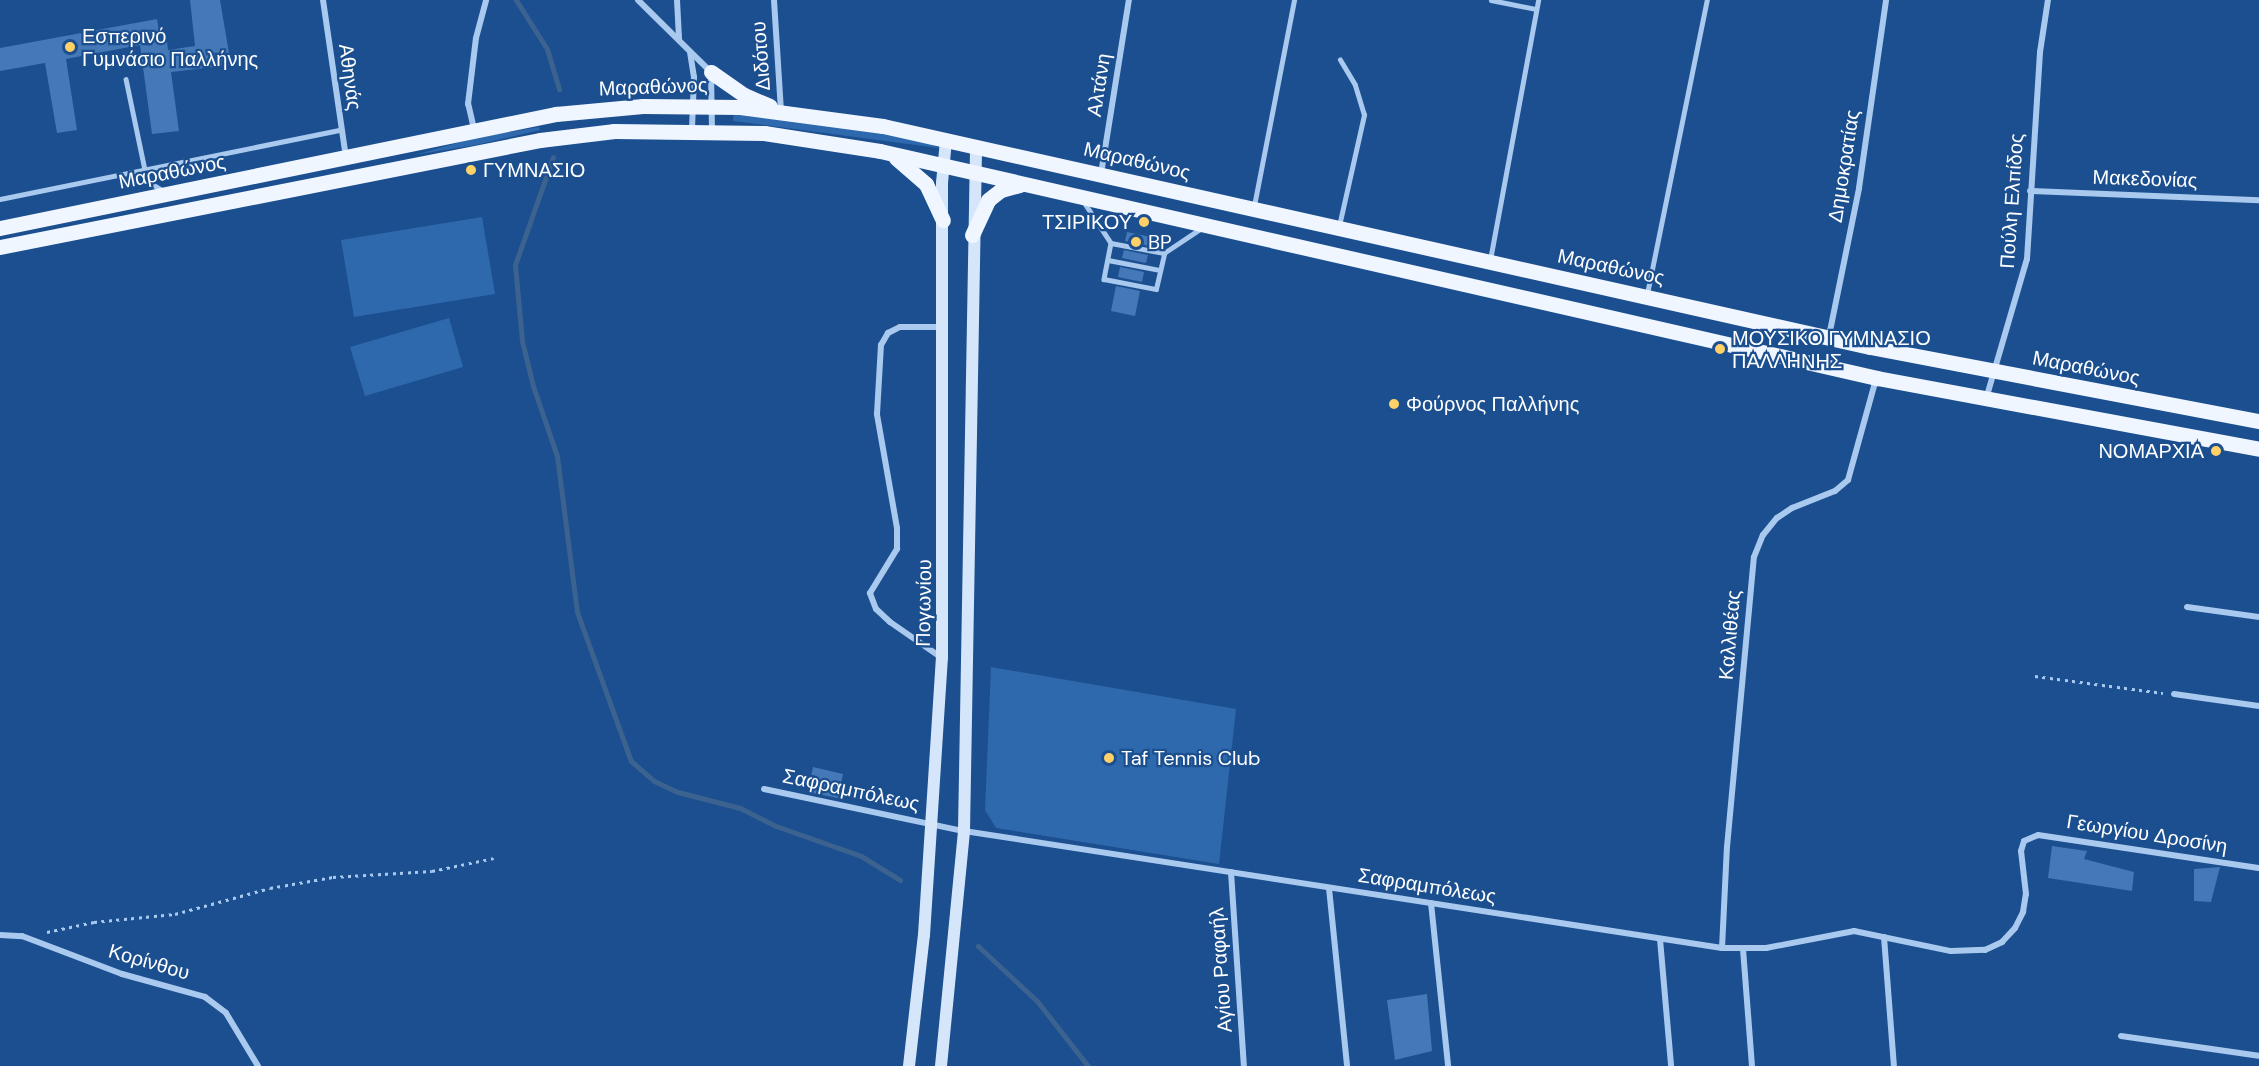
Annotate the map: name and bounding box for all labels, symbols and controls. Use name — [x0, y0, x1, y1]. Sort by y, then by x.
street label: Διδότου — [747, 21, 775, 91]
place label: Εσπερινό Γυμνάσιο Παλλήνης — [82, 24, 258, 71]
marker: Εσπερινό Γυμνάσιο Παλλήνης — [63, 40, 77, 54]
street label: Αθηνάς — [333, 42, 367, 112]
street label: Αλτάνη — [1082, 52, 1116, 118]
street label: Μαραθώνος — [598, 73, 708, 101]
street label: Δημοκρατίας — [1823, 108, 1865, 224]
street label: Πούλη Ελπίδος — [1995, 133, 2029, 269]
street label: Μαραθώνος — [1081, 137, 1193, 185]
street label: Μαραθώνος — [116, 150, 228, 194]
place label: ΓΥΜΝΑΣΙΟ — [483, 158, 585, 182]
marker: ΓΥΜΝΑΣΙΟ — [464, 163, 478, 177]
street label: Μακεδονίας — [2092, 165, 2198, 193]
place label: ΤΣΙΡΙΚΟΥ — [1042, 210, 1132, 234]
marker: ΤΣΙΡΙΚΟΥ — [1137, 215, 1151, 229]
place label: BP — [1148, 230, 1172, 254]
marker: BP — [1129, 235, 1143, 249]
street label: Μαραθώνος — [1555, 244, 1667, 290]
place label: ΜΟΥΣΙΚΟ ΓΥΜΝΑΣΙΟ ΠΑΛΛΗΝΗΣ — [1732, 326, 1931, 373]
marker: ΜΟΥΣΙΚΟ ΓΥΜΝΑΣΙΟ ΠΑΛΛΗΝΗΣ — [1713, 342, 1727, 356]
street label: Μαραθώνος — [2030, 346, 2142, 390]
place label: Φούρνος Παλλήνης — [1406, 392, 1579, 416]
marker: Φούρνος Παλλήνης — [1387, 397, 1401, 411]
place label: ΝΟΜΑΡΧΙΑ — [2098, 439, 2204, 463]
marker: ΝΟΜΑΡΧΙΑ — [2209, 444, 2223, 458]
street label: Πογωνίου — [911, 559, 937, 647]
street label: Καλλιθέας — [1714, 589, 1746, 681]
place label: Taf Tennis Club — [1121, 746, 1260, 770]
marker: Taf Tennis Club — [1102, 751, 1116, 765]
street label: Σαφραμπόλεως — [780, 764, 922, 816]
street label: Γεωργίου Δροσίνη — [2065, 809, 2229, 859]
street label: Σαφραμπόλεως — [1356, 863, 1498, 909]
street label: Αγίου Ραφαήλ — [1205, 907, 1237, 1033]
street label: Κορίνθου — [106, 939, 192, 985]

